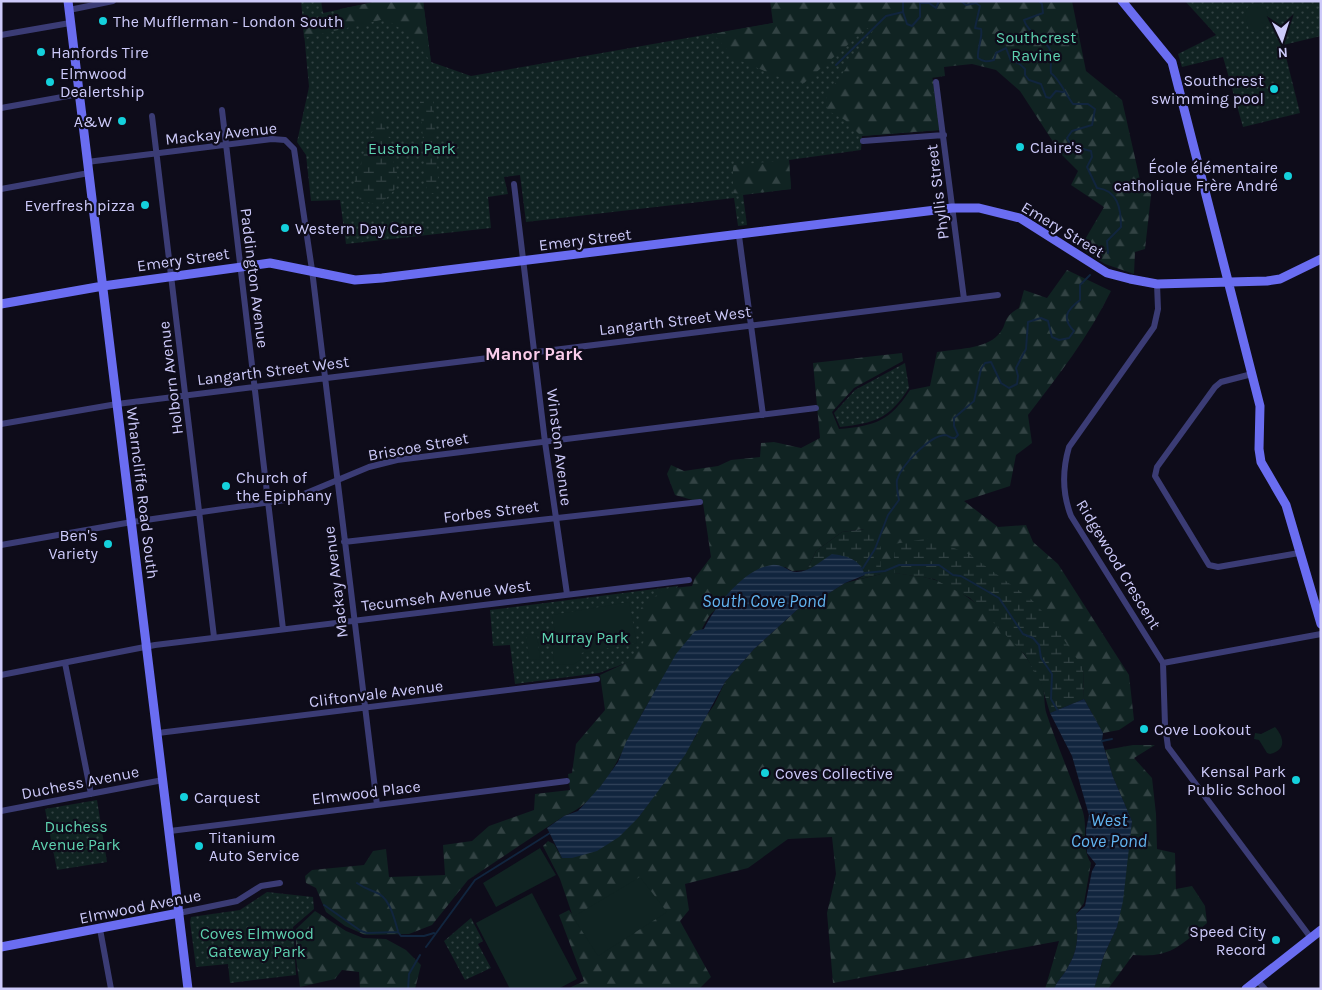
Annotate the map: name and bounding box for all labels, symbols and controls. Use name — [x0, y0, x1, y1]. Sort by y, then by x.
place label: The Mufflerman - London South — [113, 12, 343, 31]
marker: The Mufflerman - London South — [97, 15, 109, 27]
north arrow — [1257, 15, 1307, 65]
park label: Southcrest Ravine — [996, 28, 1076, 65]
place label: Hanfords Tire — [51, 43, 149, 62]
text: N — [1277, 44, 1288, 61]
marker: Hanfords Tire — [35, 46, 47, 58]
place label: Elmwood Dealertship — [60, 64, 144, 101]
place label: Southcrest swimming pool — [1151, 71, 1264, 108]
marker: Elmwood Dealertship — [44, 76, 56, 88]
marker: Southcrest swimming pool — [1268, 83, 1280, 95]
place label: A&W — [74, 112, 113, 131]
marker: A&W — [116, 115, 128, 127]
street label: Mackay Avenue — [164, 118, 278, 149]
place label: Claire's — [1030, 138, 1082, 157]
park label: Euston Park — [368, 139, 456, 158]
marker: Claire's — [1014, 141, 1026, 153]
street label: Phyllis Street — [922, 143, 953, 241]
place label: École élémentaire catholique Frère André — [1114, 158, 1278, 195]
marker: École élémentaire catholique Frère André — [1282, 170, 1294, 182]
place label: Everfresh pizza — [25, 196, 135, 215]
street label: Emery Street — [1018, 197, 1108, 262]
marker: Everfresh pizza — [139, 199, 151, 211]
street label: Paddington Avenue — [236, 207, 273, 349]
place label: Western Day Care — [295, 219, 422, 238]
marker: Western Day Care — [279, 222, 291, 234]
street label: Emery Street — [538, 224, 632, 255]
street label: Emery Street — [136, 244, 231, 275]
street label: Langarth Street West — [598, 302, 752, 339]
street label: Holborn Avenue — [154, 320, 187, 436]
district label: Manor Park — [485, 343, 583, 365]
street label: Langarth Street West — [196, 352, 350, 389]
street label: Winston Avenue — [543, 387, 576, 507]
street label: Wharncliffe Road South — [123, 406, 162, 580]
street label: Briscoe Street — [366, 428, 470, 465]
place label: Church of the Epiphany — [236, 468, 332, 505]
marker: Church of the Epiphany — [220, 480, 232, 492]
street label: Forbes Street — [442, 496, 540, 527]
street label: Ridgewood Crescent — [1072, 496, 1165, 633]
street label: Mackay Avenue — [319, 525, 352, 639]
place label: Ben's Variety — [48, 526, 99, 563]
marker: Ben's Variety — [102, 538, 114, 550]
street label: Tecumseh Avenue West — [360, 576, 532, 615]
water label: South Cove Pond — [702, 590, 827, 612]
park label: Murray Park — [541, 628, 629, 647]
street label: Cliftonvale Avenue — [308, 676, 444, 711]
place label: Cove Lookout — [1154, 720, 1251, 739]
marker: Cove Lookout — [1138, 723, 1150, 735]
street label: Duchess Avenue — [20, 762, 141, 803]
place label: Kensal Park Public School — [1187, 762, 1286, 799]
place label: Coves Collective — [775, 764, 893, 783]
marker: Coves Collective — [759, 767, 771, 779]
marker: Kensal Park Public School — [1290, 774, 1302, 786]
street label: Elmwood Place — [311, 776, 422, 809]
place label: Carquest — [194, 788, 260, 807]
marker: Carquest — [178, 791, 190, 803]
water label: West Cove Pond — [1071, 809, 1148, 852]
park label: Duchess Avenue Park — [32, 817, 120, 854]
place label: Titanium Auto Service — [209, 828, 299, 865]
marker: Titanium Auto Service — [193, 840, 205, 852]
street label: Elmwood Avenue — [78, 885, 203, 928]
place label: Speed City Record — [1189, 922, 1267, 959]
park label: Coves Elmwood Gateway Park — [200, 924, 314, 961]
marker: Speed City Record — [1270, 934, 1282, 946]

